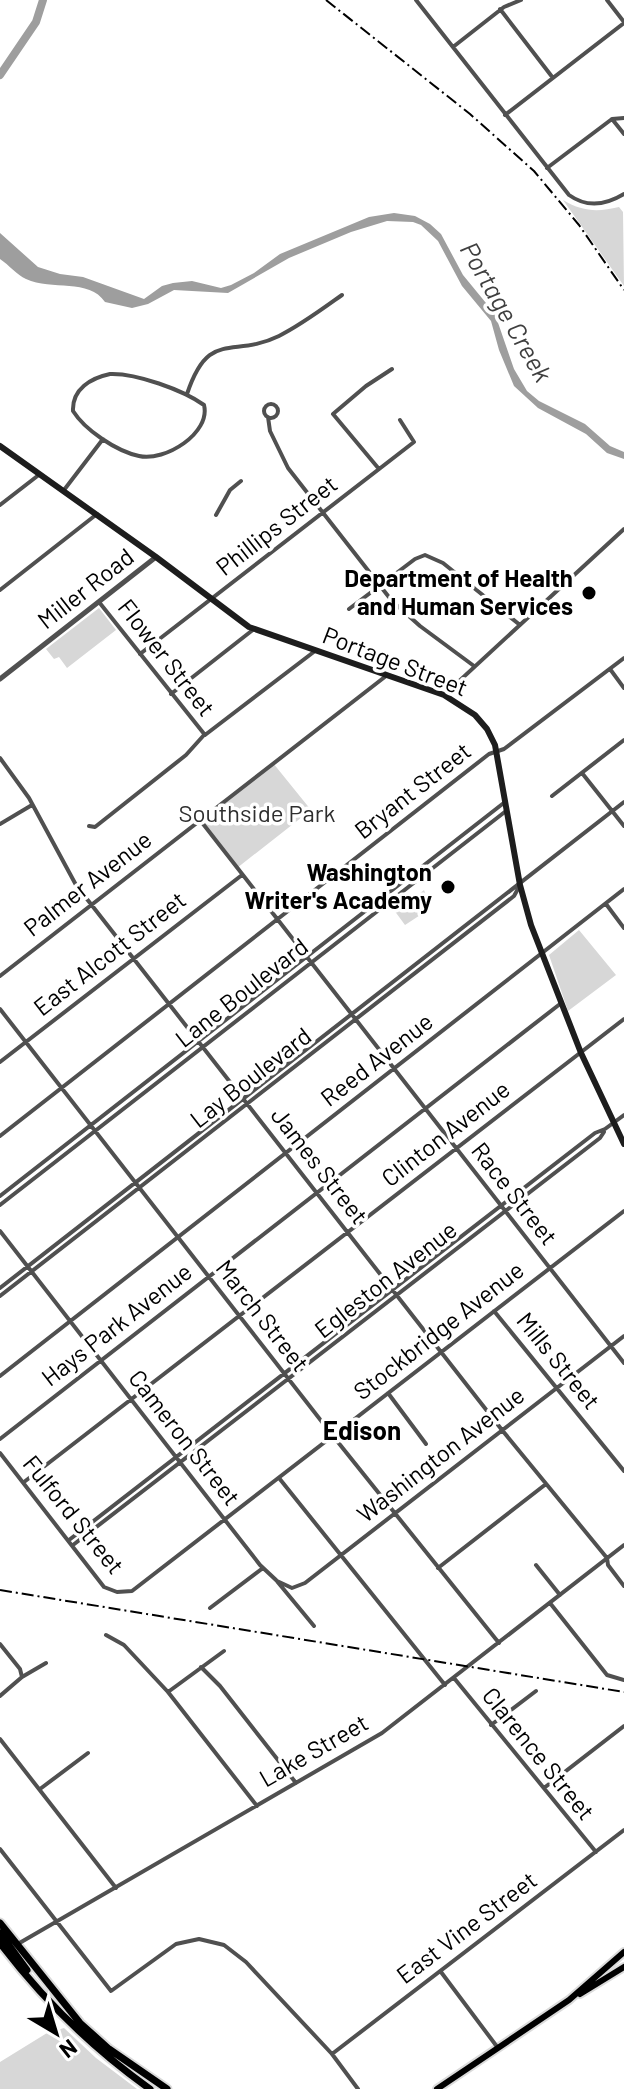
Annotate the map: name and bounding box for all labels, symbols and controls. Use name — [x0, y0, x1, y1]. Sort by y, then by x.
water label: Portage Creek — [455, 236, 560, 387]
street label: Phillips Street — [210, 469, 342, 581]
street label: Miller Road — [31, 541, 139, 634]
place label: Department of Health and Human Services — [344, 563, 573, 620]
marker: Department of Health and Human Services — [580, 584, 598, 602]
street label: Flower Street — [113, 593, 222, 721]
street label: Portage Street — [319, 620, 472, 702]
street label: Bryant Street — [348, 735, 476, 844]
park label: Southside Park — [178, 798, 336, 827]
street label: Palmer Avenue — [17, 824, 157, 942]
place label: Washington Writer's Academy — [244, 857, 432, 914]
marker: Washington Writer's Academy — [439, 878, 457, 896]
street label: East Alcott Street — [27, 884, 191, 1021]
street label: Lane Boulevard — [169, 931, 313, 1053]
street label: Reed Avenue — [314, 1006, 438, 1112]
street label: Lay Boulevard — [184, 1021, 316, 1133]
street label: Clinton Avenue — [375, 1074, 515, 1192]
street label: James Street — [266, 1101, 375, 1229]
street label: Race Street — [466, 1136, 564, 1250]
street label: Egleston Avenue — [308, 1214, 462, 1343]
street label: March Street — [211, 1253, 316, 1377]
street label: Stockbridge Avenue — [347, 1254, 529, 1405]
street label: Hays Park Avenue — [35, 1256, 197, 1391]
street label: Mills Street — [511, 1306, 607, 1414]
street label: Cameron Street — [123, 1363, 247, 1511]
street label: Washington Avenue — [351, 1380, 529, 1528]
district label: Edison — [323, 1414, 401, 1445]
street label: Fulford Street — [18, 1449, 131, 1579]
street label: Clarence Street — [477, 1681, 601, 1825]
street label: Lake Street — [254, 1707, 373, 1792]
street label: East Vine Street — [390, 1865, 542, 1989]
north arrow — [16, 1993, 96, 2073]
text: N — [55, 2035, 83, 2064]

